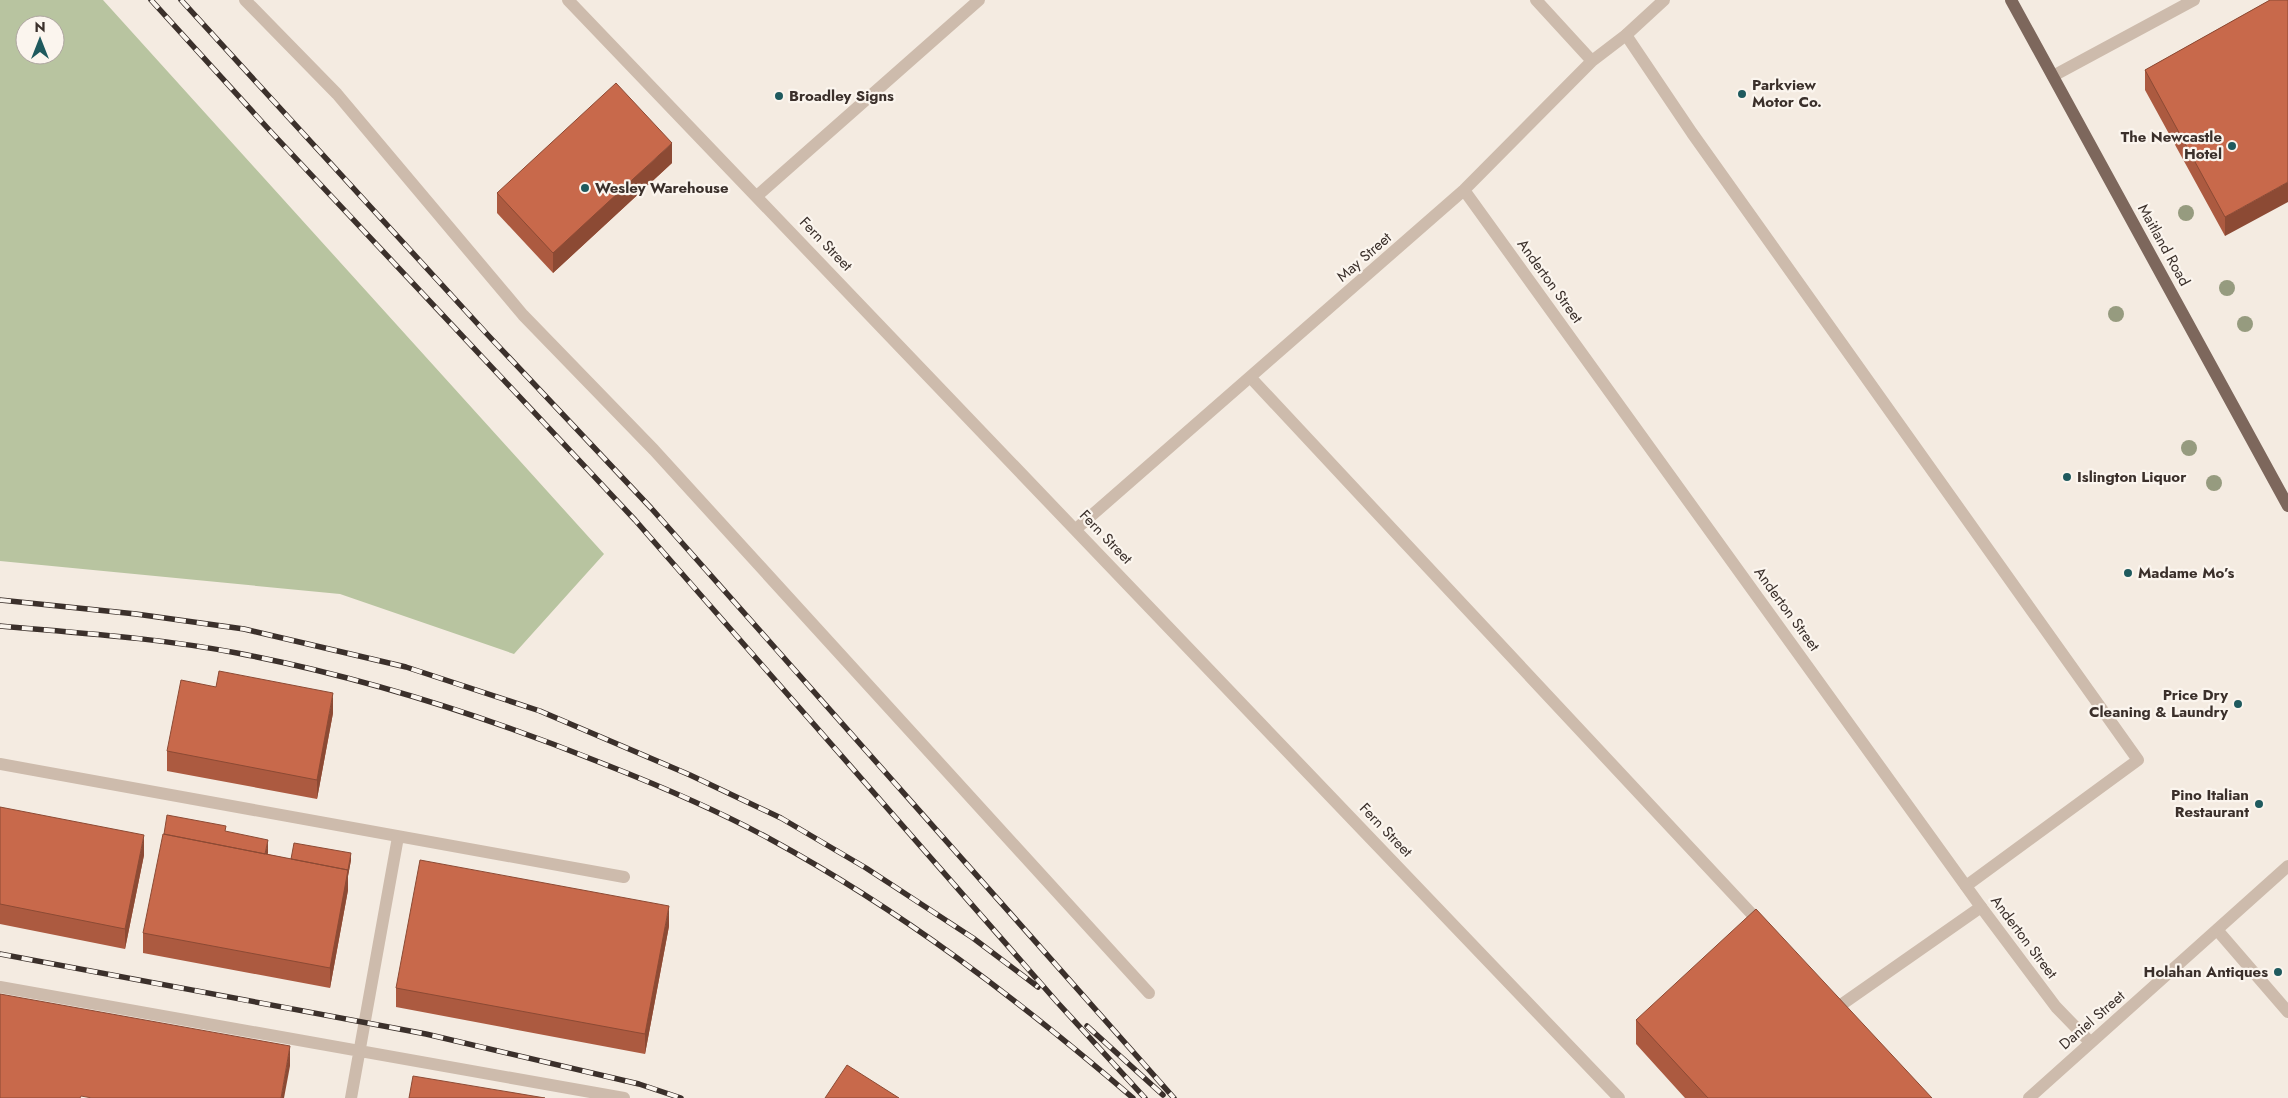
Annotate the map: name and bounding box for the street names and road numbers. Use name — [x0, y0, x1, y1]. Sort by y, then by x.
street label: Maitland Road — [2132, 200, 2196, 290]
street label: Fern Street — [794, 212, 858, 276]
street label: May Street — [1332, 227, 1396, 287]
street label: Anderton Street — [1512, 234, 1588, 328]
street label: Fern Street — [1074, 505, 1138, 569]
street label: Anderton Street — [1749, 562, 1825, 656]
street label: Fern Street — [1354, 798, 1418, 862]
street label: Anderton Street — [1985, 891, 2063, 984]
street label: Daniel Street — [2054, 985, 2130, 1055]

